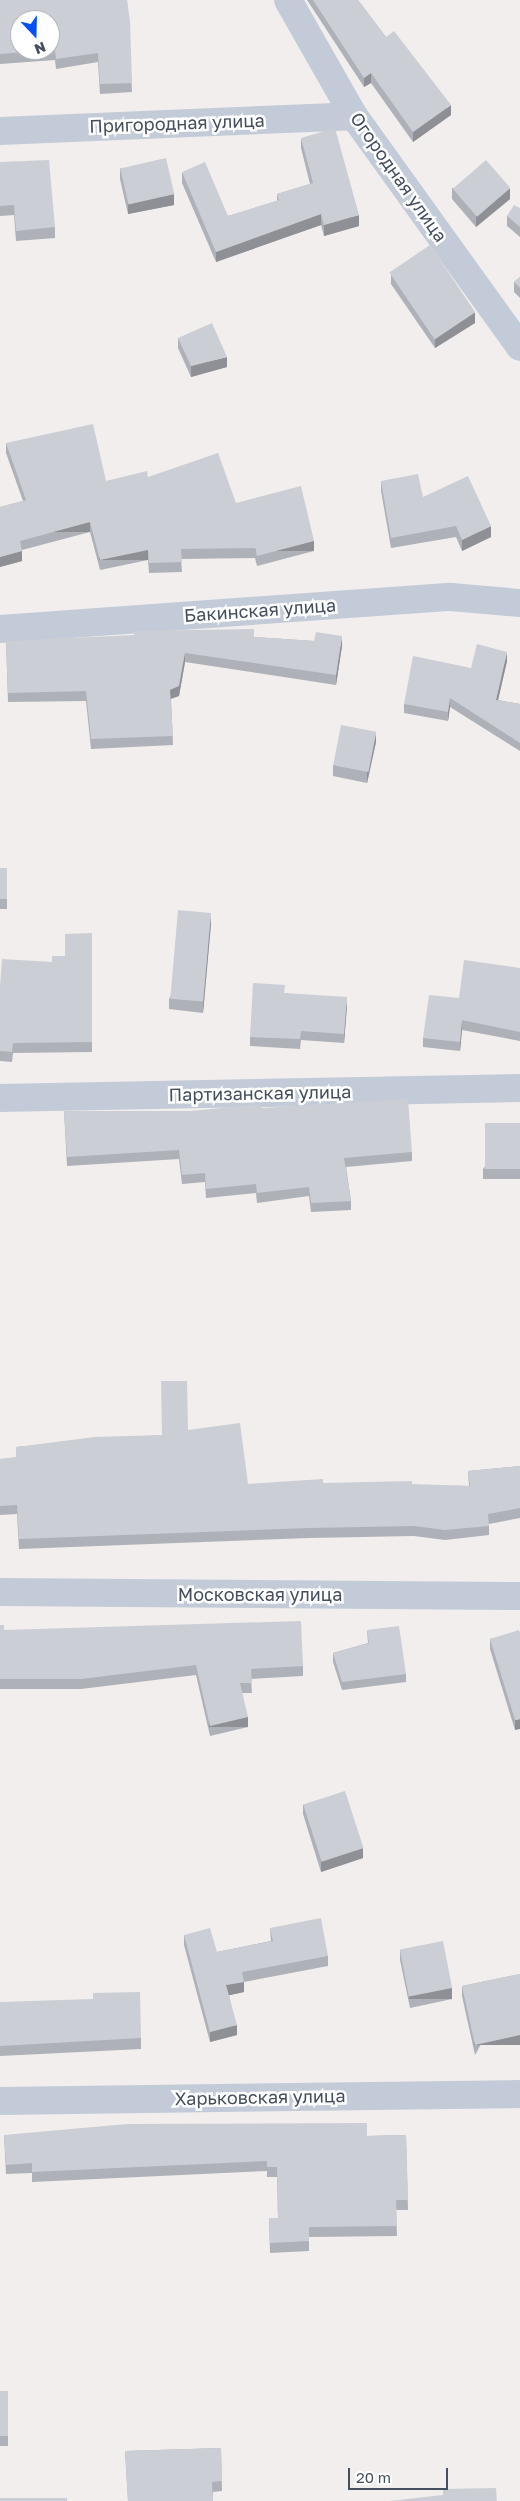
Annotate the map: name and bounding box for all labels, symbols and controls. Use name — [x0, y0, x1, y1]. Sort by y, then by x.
north arrow — [10, 10, 60, 60]
text: N — [32, 39, 48, 58]
street label: Огородная улица — [346, 108, 452, 246]
street label: Пригородная улица — [89, 109, 265, 137]
street label: Бакинская улица — [183, 594, 337, 626]
street label: Партизанская улица — [169, 1081, 351, 1105]
street label: Московская улица — [178, 1583, 342, 1605]
street label: Харьковская улица — [174, 2085, 346, 2109]
scale bar — [350, 2458, 450, 2490]
text: 20 m — [356, 2468, 391, 2486]

